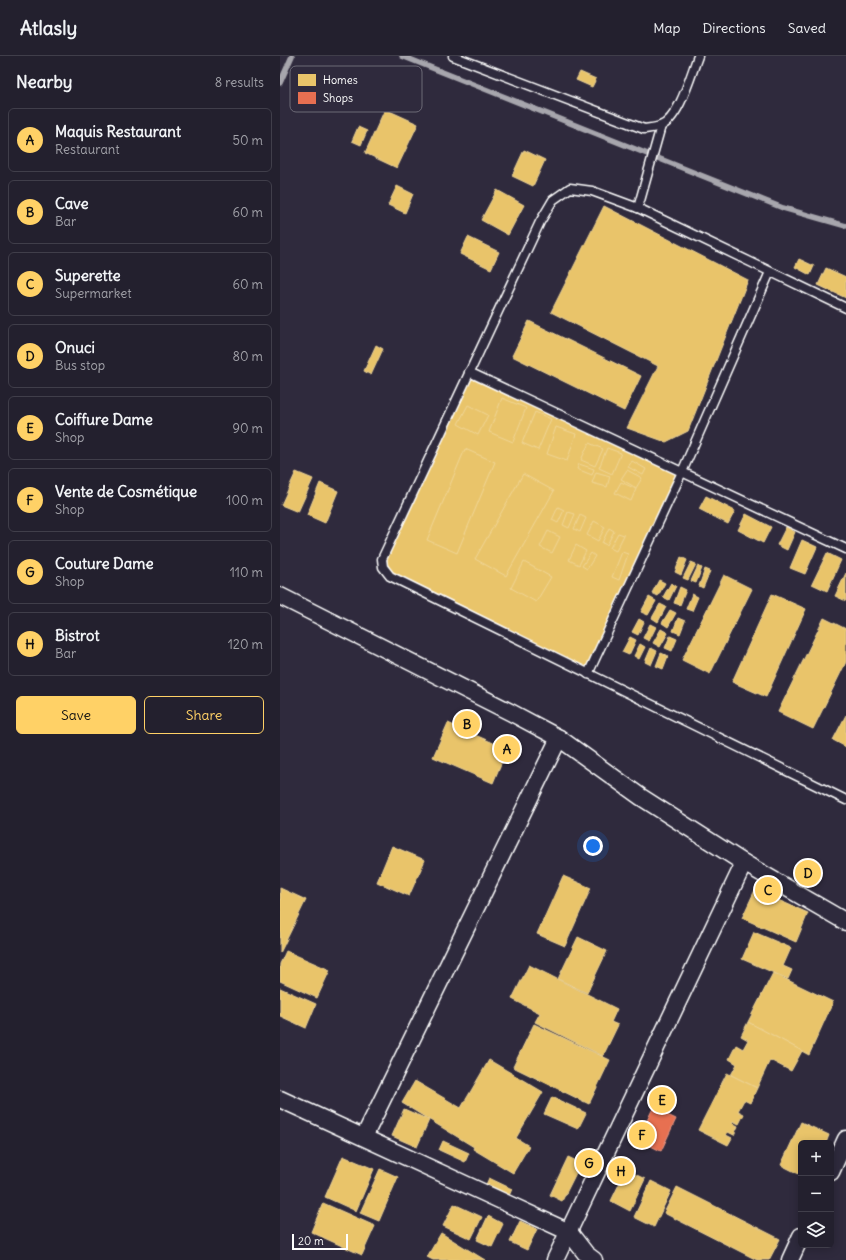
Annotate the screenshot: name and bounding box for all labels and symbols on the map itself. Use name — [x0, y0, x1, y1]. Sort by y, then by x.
legend — [290, 66, 422, 112]
text: Homes — [323, 73, 358, 87]
text: Shops — [323, 91, 353, 105]
pin: B — [454, 709, 480, 739]
pin: A — [494, 734, 520, 764]
your location — [583, 836, 603, 856]
pin: D — [795, 858, 821, 888]
pin: C — [755, 875, 781, 905]
pin: E — [649, 1085, 675, 1115]
pin: F — [629, 1120, 655, 1150]
pin: G — [576, 1148, 602, 1178]
pin: H — [608, 1156, 634, 1186]
scale bar — [292, 1232, 348, 1251]

